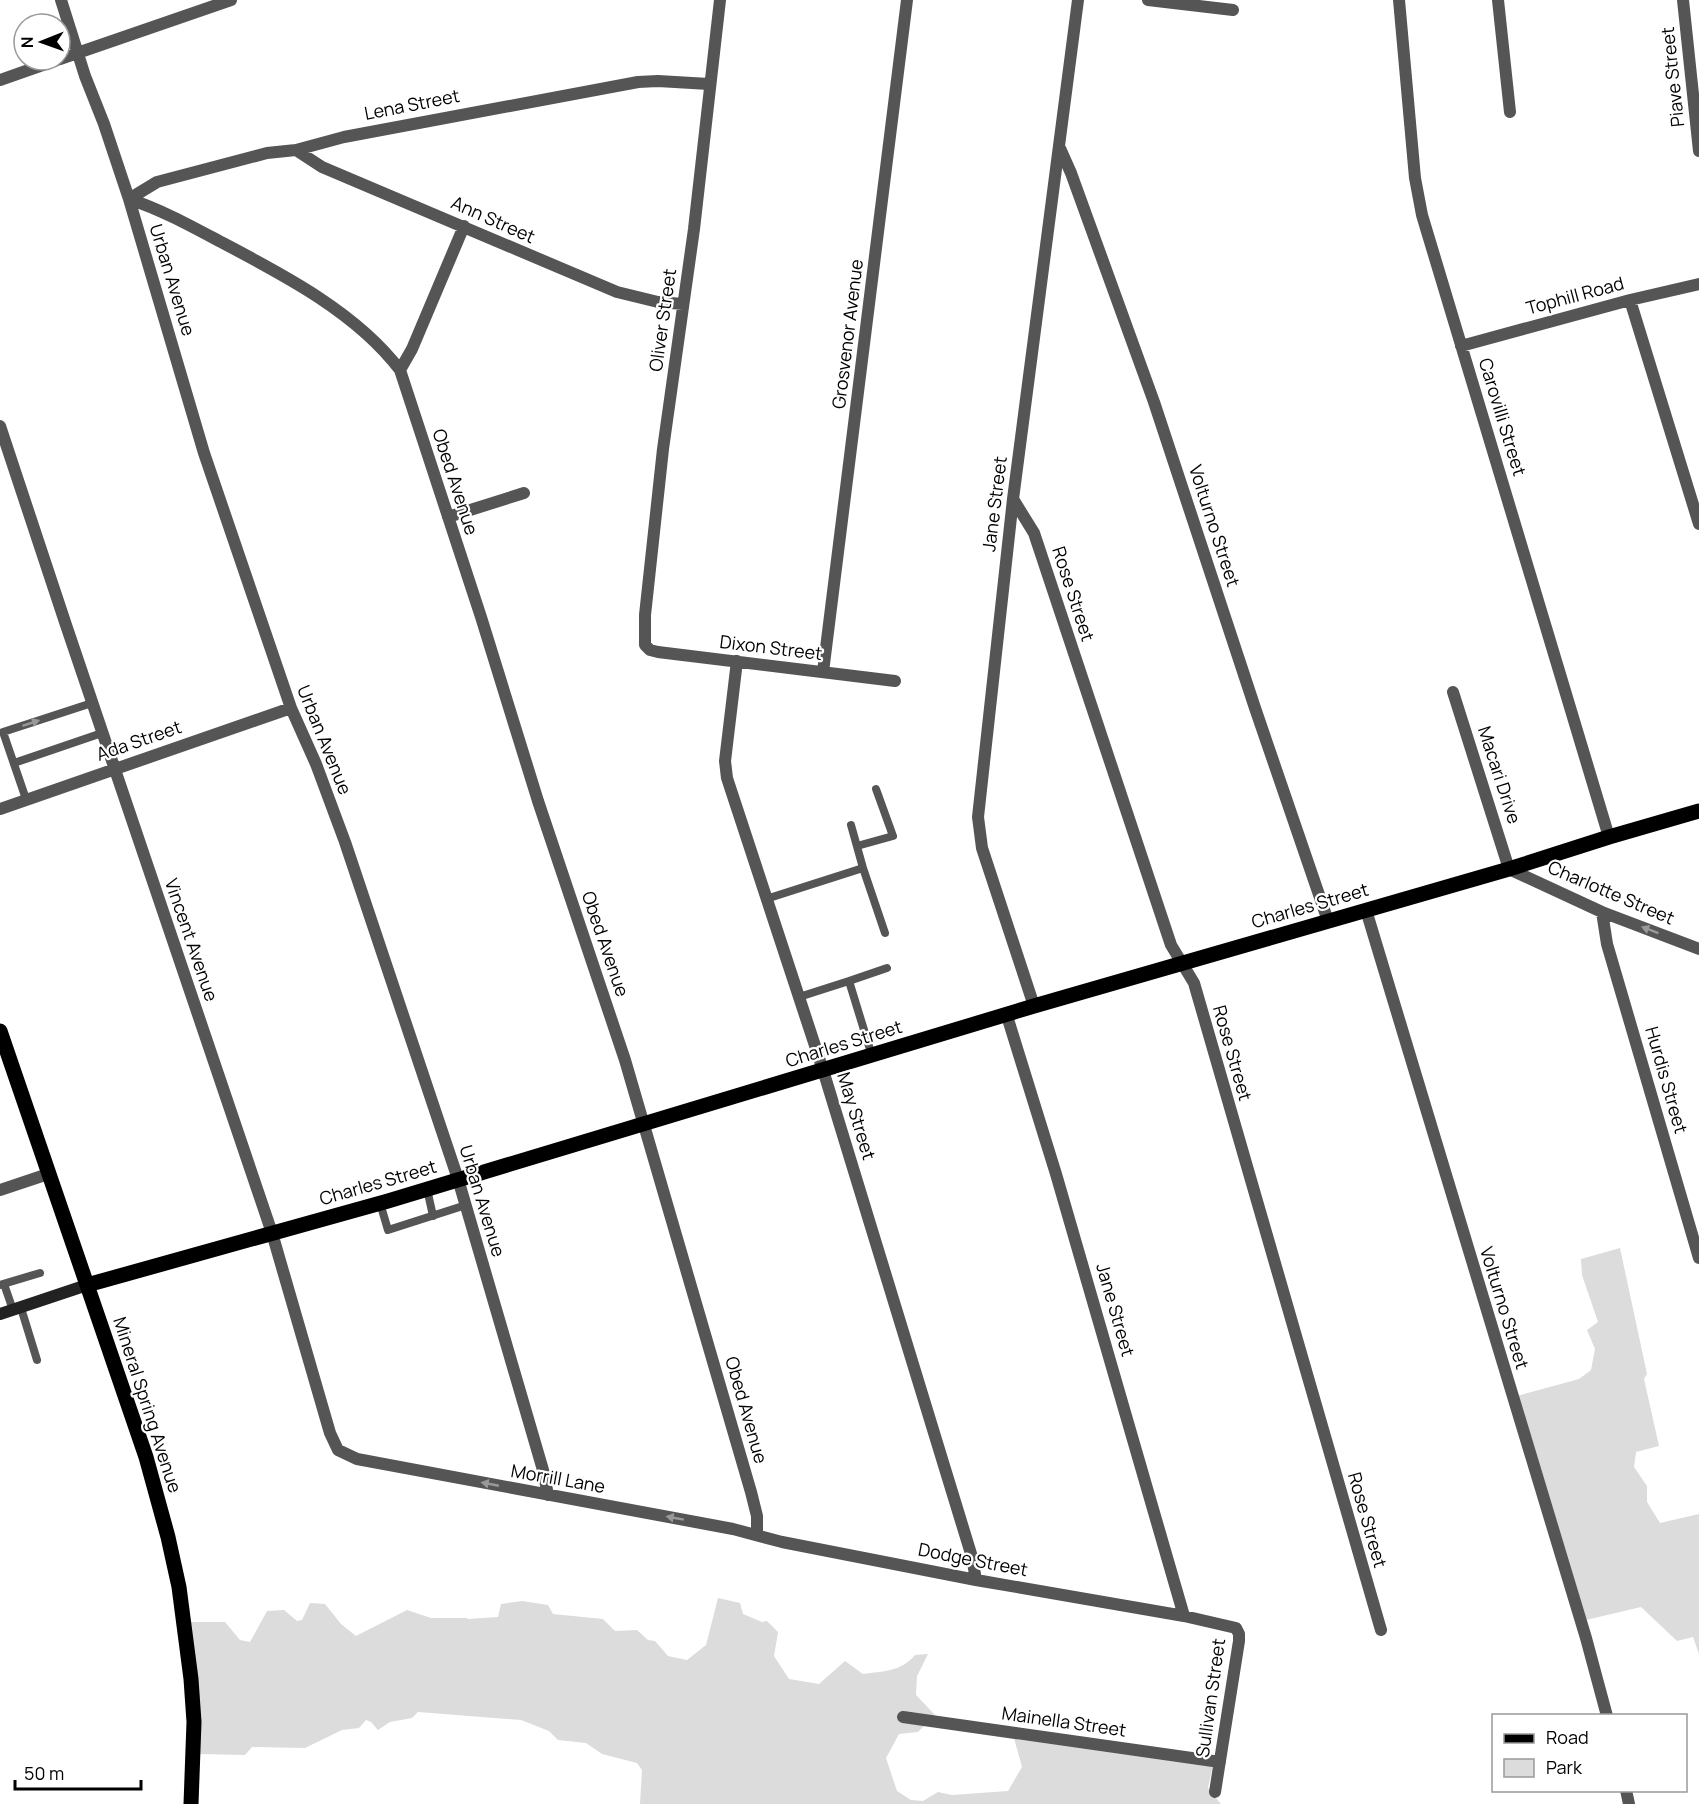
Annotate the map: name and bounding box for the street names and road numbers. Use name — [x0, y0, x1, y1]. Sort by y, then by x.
street label: Piave Street — [1655, 26, 1689, 128]
street label: Lena Street — [362, 83, 462, 125]
street label: Ann Street — [448, 190, 539, 248]
street label: Urban Avenue — [145, 221, 201, 339]
street label: Grosvenor Avenue — [826, 258, 868, 410]
street label: Oliver Street — [643, 267, 681, 373]
street label: Tophill Road — [1523, 270, 1626, 320]
street label: Carovilli Street — [1474, 355, 1532, 479]
street label: Obed Avenue — [428, 426, 484, 538]
street label: Jane Street — [976, 455, 1012, 553]
street label: Volturno Street — [1184, 462, 1246, 590]
street label: Rose Street — [1047, 543, 1101, 644]
street label: Dixon Street — [718, 629, 824, 665]
street label: Urban Avenue — [292, 681, 358, 798]
street label: Ada Street — [93, 714, 184, 766]
street label: Macari Drive — [1473, 723, 1527, 827]
street label: Charlotte Street — [1544, 855, 1678, 930]
street label: Vincent Avenue — [160, 875, 224, 1004]
street label: Charles Street — [1248, 877, 1371, 933]
street label: Obed Avenue — [577, 888, 635, 1000]
street label: Rose Street — [1208, 1002, 1258, 1103]
street label: Charles Street — [782, 1014, 905, 1072]
street label: Hurdis Street — [1640, 1023, 1694, 1136]
street label: May Street — [832, 1069, 882, 1163]
street label: Urban Avenue — [455, 1142, 511, 1260]
street label: Charles Street — [316, 1154, 439, 1210]
street label: Volturno Street — [1475, 1244, 1535, 1372]
street label: Jane Street — [1091, 1260, 1141, 1359]
street label: Mineral Spring Avenue — [108, 1314, 188, 1496]
street label: Obed Avenue — [720, 1354, 774, 1466]
street label: Morrill Lane — [509, 1458, 607, 1498]
street label: Rose Street — [1343, 1469, 1393, 1570]
street label: Dodge Street — [916, 1537, 1030, 1581]
street label: Sullivan Street — [1190, 1637, 1230, 1759]
street label: Mainella Street — [1000, 1700, 1128, 1742]

